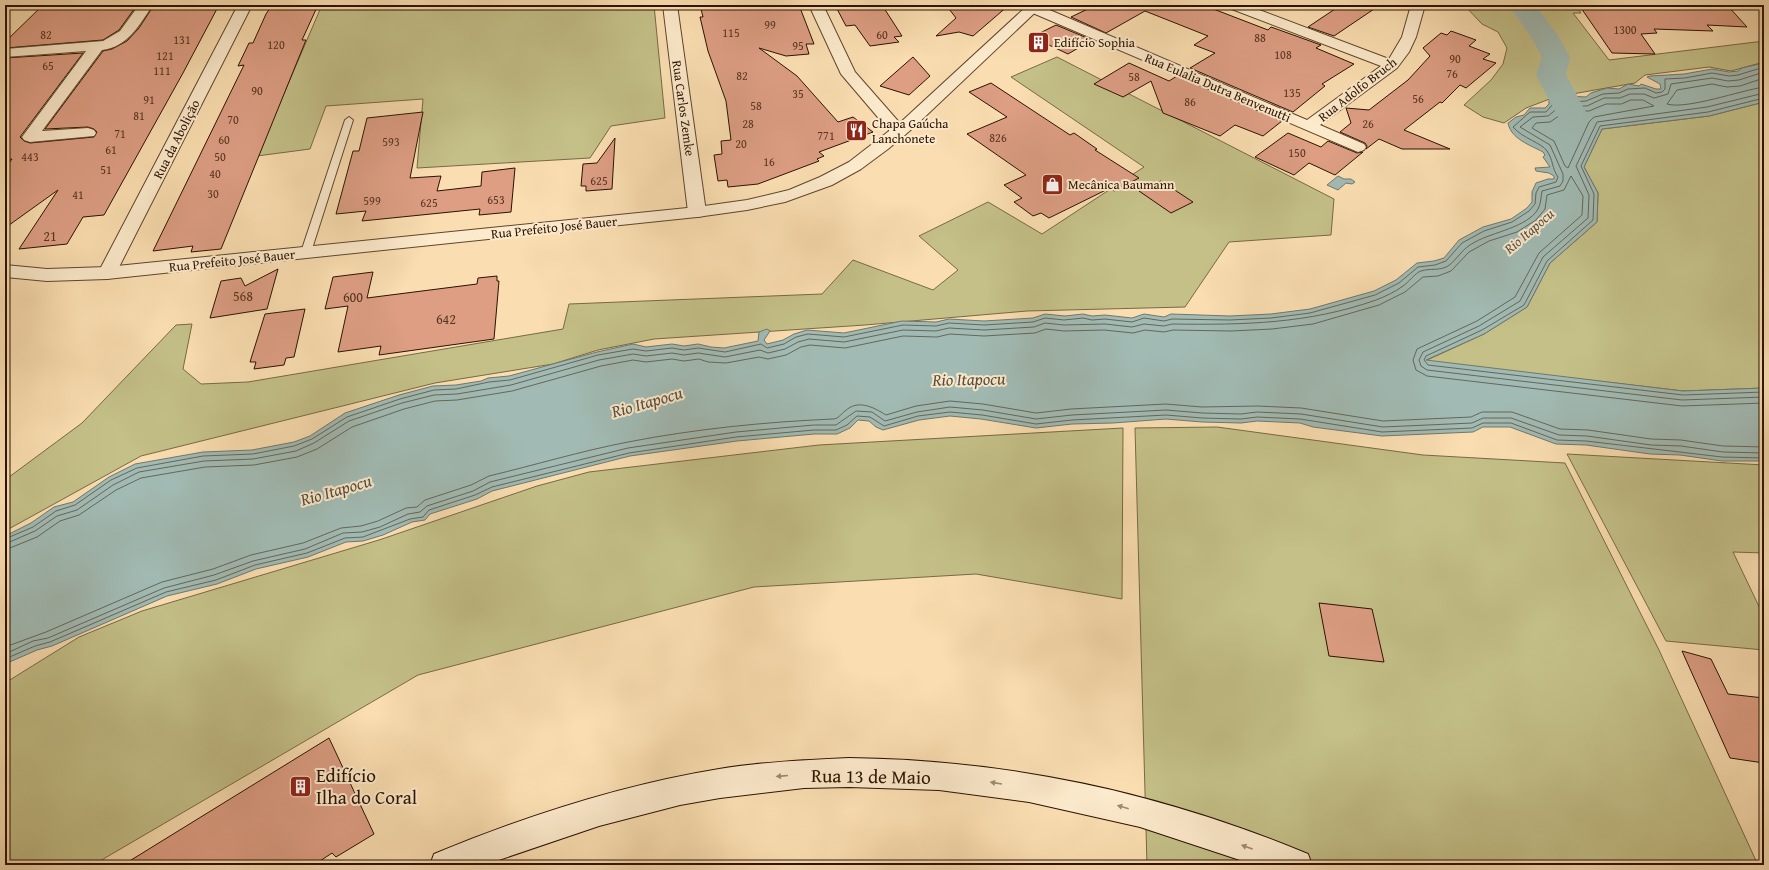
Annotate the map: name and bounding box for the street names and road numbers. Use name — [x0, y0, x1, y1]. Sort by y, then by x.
street label: Rua Eulalia Dutra Benvenutti — [1142, 48, 1294, 127]
street label: Rua Adolfo Bruch — [1314, 52, 1401, 126]
street label: Rua Carlos Zemke — [667, 59, 700, 157]
street label: Rua da Abolição — [148, 96, 205, 182]
street label: Rua Prefeito José Bauer — [490, 211, 619, 244]
street label: Rua Prefeito José Bauer — [168, 244, 297, 277]
street label: Rua 13 de Maio — [811, 761, 931, 791]

